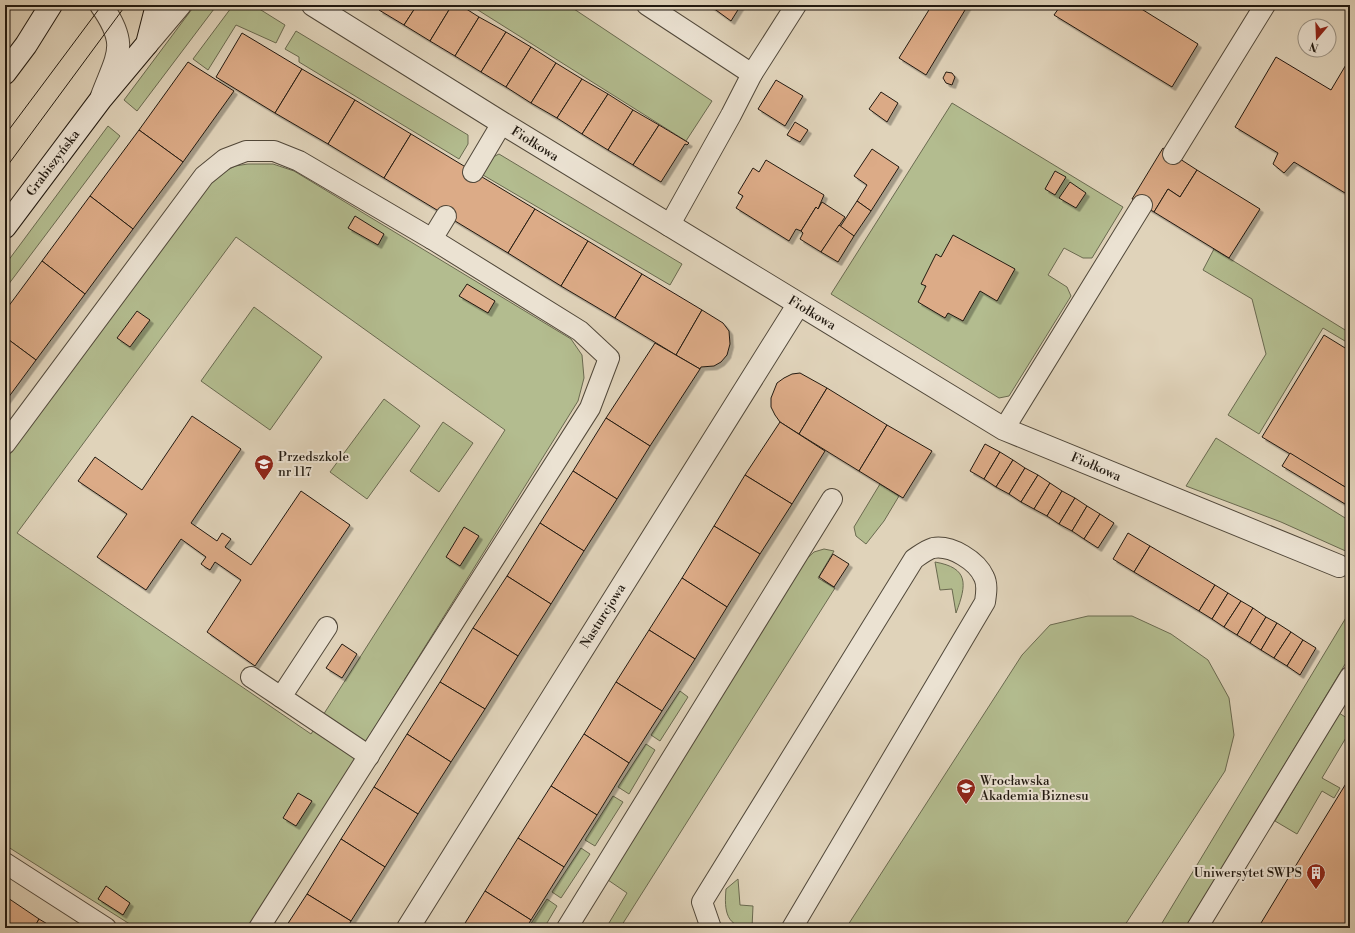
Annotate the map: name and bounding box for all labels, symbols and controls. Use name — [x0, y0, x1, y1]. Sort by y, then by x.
north arrow — [1297, 18, 1337, 58]
text: N — [1307, 38, 1320, 55]
street label: Fiołkowa — [508, 123, 562, 165]
street label: Grabiszyńska — [23, 126, 83, 199]
street label: Fiołkowa — [785, 292, 839, 334]
place label: Przedszkole nr 117 — [278, 449, 349, 480]
street label: Fiołkowa — [1068, 449, 1124, 485]
school or university icon: Przedszkole nr 117 — [253, 453, 275, 481]
street label: Nasturcjowa — [577, 581, 629, 651]
place label: Wrocławska Akademia Biznesu — [979, 773, 1089, 804]
school or university icon: Wrocławska Akademia Biznesu — [955, 777, 977, 805]
building icon: Uniwersytet SWPS — [1305, 862, 1327, 890]
place label: Uniwersytet SWPS — [1194, 865, 1302, 881]

